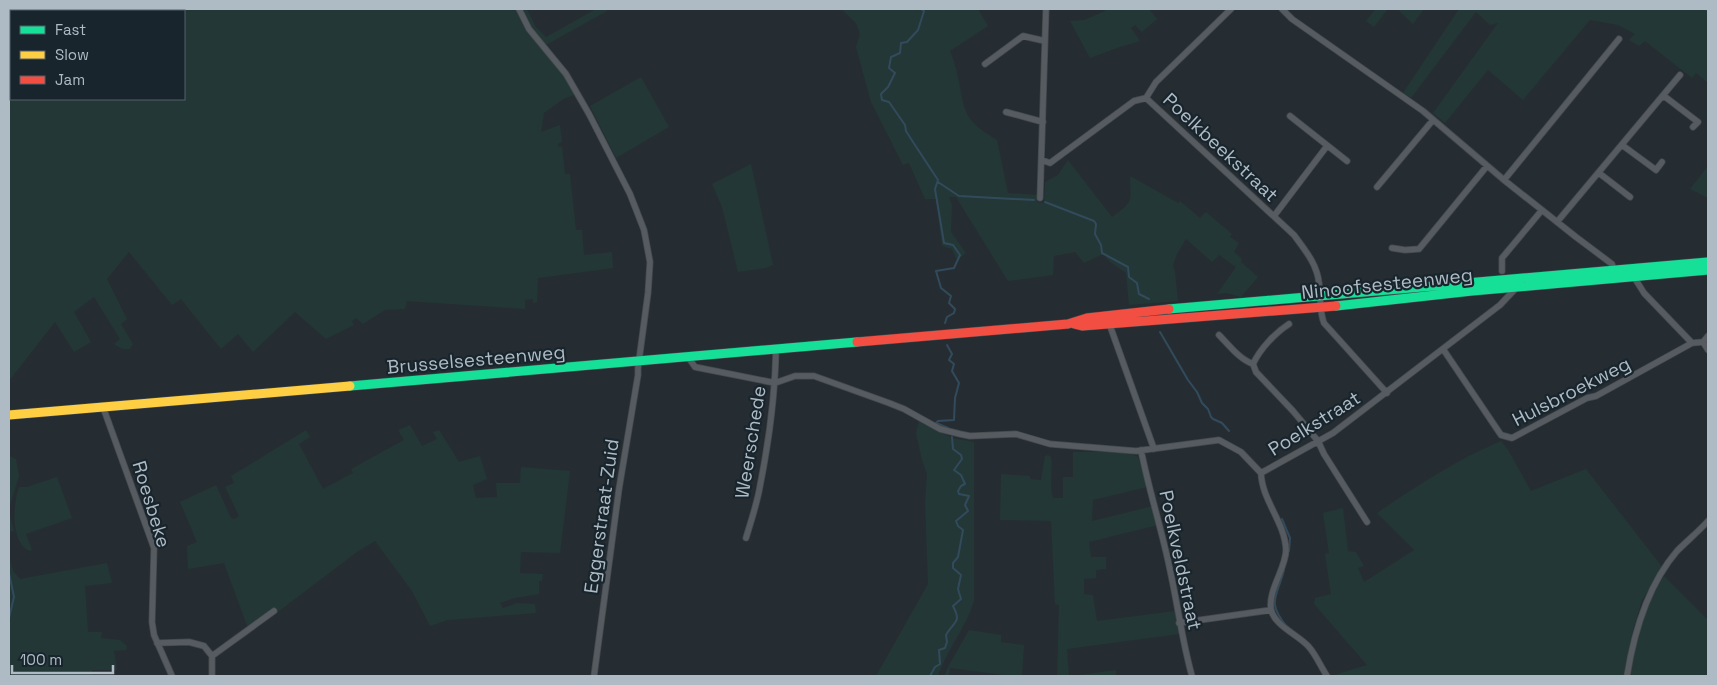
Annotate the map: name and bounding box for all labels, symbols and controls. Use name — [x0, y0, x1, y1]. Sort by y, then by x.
legend — [10, 10, 185, 100]
text: Fast — [55, 20, 86, 39]
text: Slow — [55, 45, 89, 64]
text: Jam — [55, 70, 85, 89]
street label: Poelkbeekstraat — [1158, 87, 1284, 207]
street label: Ninoofsesteenweg — [1300, 262, 1474, 305]
street label: Brusselsesteenweg — [386, 339, 566, 380]
street label: Hulsbroekweg — [1508, 351, 1635, 432]
street label: Weerschede — [729, 384, 772, 500]
street label: Poelkstraat — [1263, 385, 1365, 462]
street label: Eggerstraat-Zuid — [578, 437, 625, 595]
street label: Roesbeke — [126, 458, 177, 551]
street label: Poelkveldstraat — [1153, 488, 1208, 632]
scale bar — [12, 642, 114, 674]
text: 100 m — [20, 650, 62, 669]

